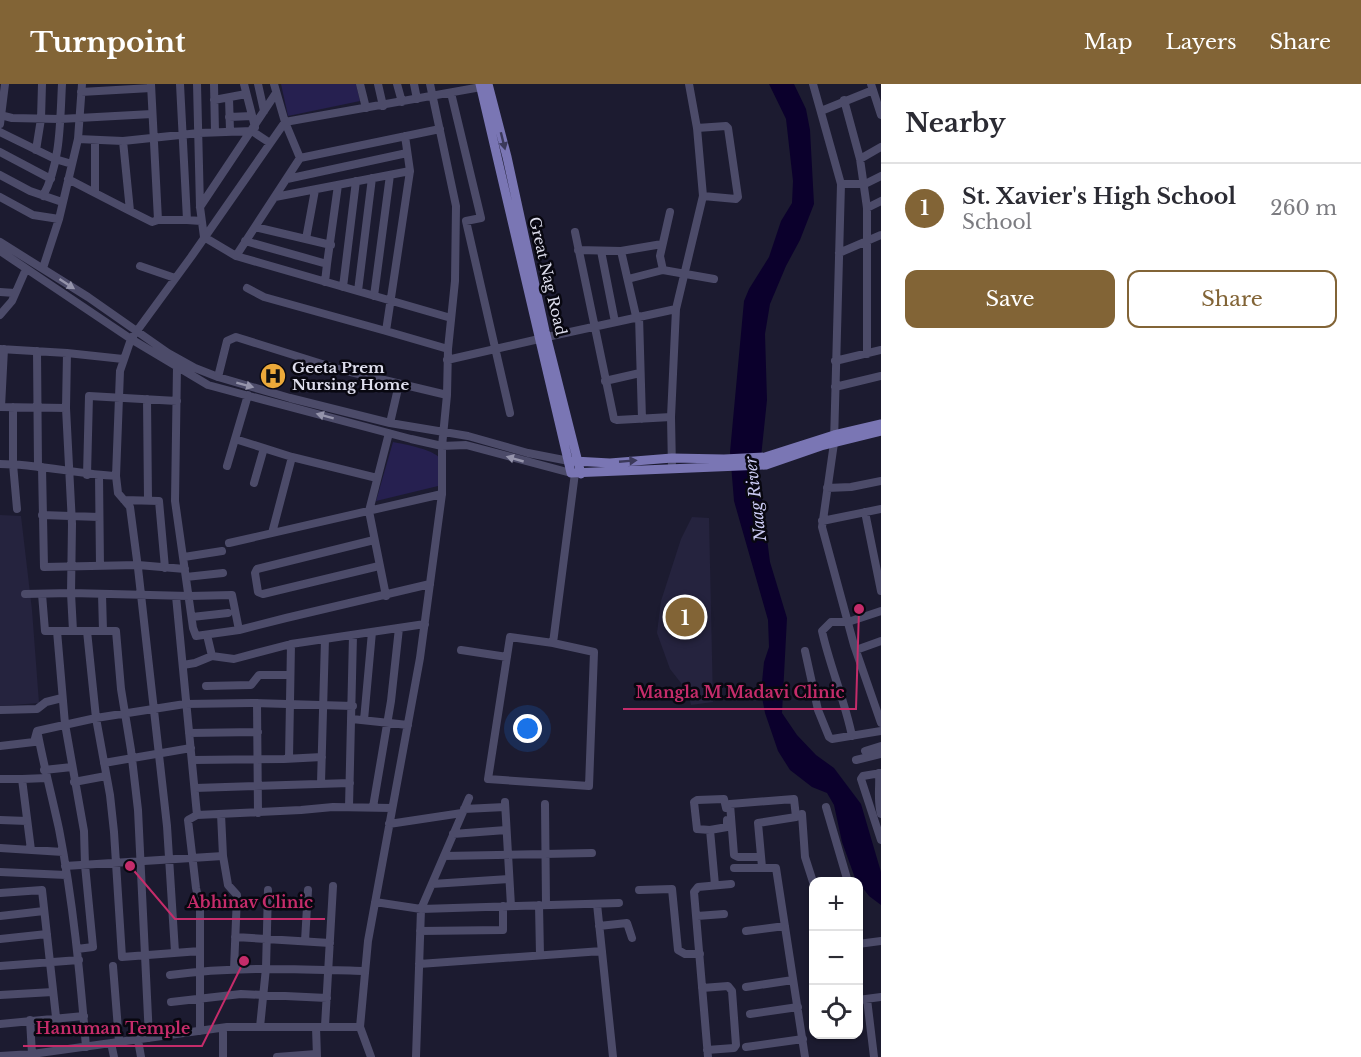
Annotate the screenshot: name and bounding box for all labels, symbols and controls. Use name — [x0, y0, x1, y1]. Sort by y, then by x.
text: Turnpoint — [30, 25, 186, 60]
text: Map — [1084, 29, 1133, 55]
text: Layers — [1166, 29, 1237, 55]
text: Share — [1270, 29, 1331, 55]
text: Nearby — [905, 107, 1006, 139]
one-way arrow — [498, 132, 508, 150]
text: St. Xavier's High School — [962, 183, 1236, 210]
text: 1 — [920, 196, 929, 220]
text: 260 m — [1270, 196, 1337, 220]
text: School — [962, 210, 1032, 234]
street label: Great Nag Road — [525, 215, 571, 337]
button: Save — [905, 270, 1115, 328]
button: Share — [1127, 270, 1337, 328]
one-way arrow — [59, 278, 75, 290]
place label: Geeta Prem Nursing Home — [292, 358, 409, 394]
hospital icon: Geeta Prem Nursing Home — [258, 361, 288, 391]
one-way arrow — [236, 380, 254, 390]
one-way arrow — [316, 411, 334, 420]
one-way arrow — [505, 453, 524, 463]
water label: Naag River — [740, 455, 770, 544]
one-way arrow — [618, 456, 637, 466]
pin: 1 — [666, 594, 704, 640]
callout: Mangla M Madavi Clinic — [623, 675, 856, 709]
text: Mangla M Madavi Clinic — [635, 682, 845, 702]
your location — [513, 714, 542, 743]
map controls — [809, 877, 863, 1039]
button: + — [809, 877, 863, 931]
callout: Abhinav Clinic — [175, 885, 325, 919]
text: Abhinav Clinic — [186, 892, 313, 912]
button: − — [809, 931, 863, 985]
button: locate — [809, 985, 863, 1039]
callout: Hanuman Temple — [23, 1012, 202, 1046]
text: Hanuman Temple — [36, 1018, 190, 1038]

